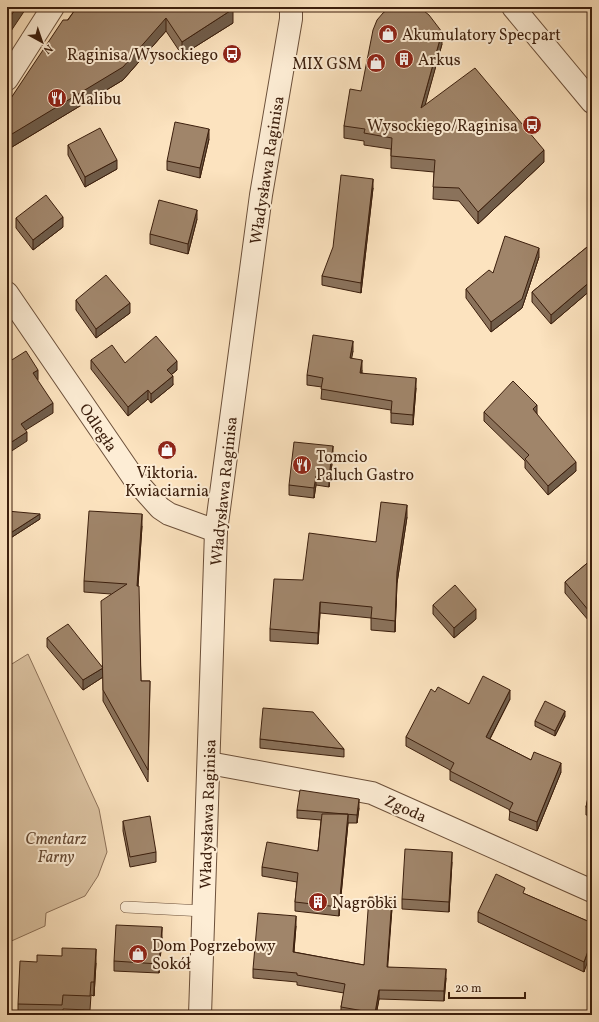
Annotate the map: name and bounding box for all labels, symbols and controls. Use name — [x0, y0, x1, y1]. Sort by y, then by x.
north arrow — [22, 22, 62, 62]
shop icon: Akumulatory Specpart — [377, 23, 399, 45]
place label: Akumulatory Specpart — [402, 25, 561, 47]
text: N — [40, 40, 55, 57]
bus stop icon: Raginisa/Wysockiego — [221, 43, 243, 65]
place label: Raginisa/Wysockiego — [67, 45, 218, 67]
building icon: Arkus — [393, 48, 415, 70]
place label: Arkus — [418, 50, 461, 72]
shop icon: MIX GSM — [365, 52, 387, 74]
place label: MIX GSM — [292, 54, 362, 76]
restaurant icon: Malibu — [46, 87, 68, 109]
place label: Malibu — [71, 89, 121, 111]
street label: Władysława Raginisa — [245, 94, 291, 246]
bus stop icon: Wysockiego/Raginisa — [521, 114, 543, 136]
place label: Wysockiego/Raginisa — [367, 116, 518, 138]
street label: Odległa — [73, 400, 122, 457]
street label: Władysława Raginisa — [206, 415, 244, 567]
shop icon: Viktoria. Kwiaciarnia — [156, 439, 178, 461]
place label: Tomcio Paluch Gastro — [316, 447, 414, 487]
restaurant icon: Tomcio Paluch Gastro — [291, 454, 313, 476]
place label: Viktoria. Kwiaciarnia — [125, 463, 209, 503]
street label: Władysława Raginisa — [195, 739, 223, 889]
street label: Zgoda — [381, 791, 430, 829]
park label: Cmentarz Farny — [25, 829, 87, 869]
building icon: Nagrobki — [307, 891, 329, 913]
place label: Nagrobki — [332, 893, 397, 915]
place label: Dom Pogrzebowy Sokół — [152, 936, 276, 976]
shop icon: Dom Pogrzebowy Sokół — [127, 943, 149, 965]
scale bar — [449, 974, 525, 1000]
text: 20 m — [455, 981, 482, 997]

